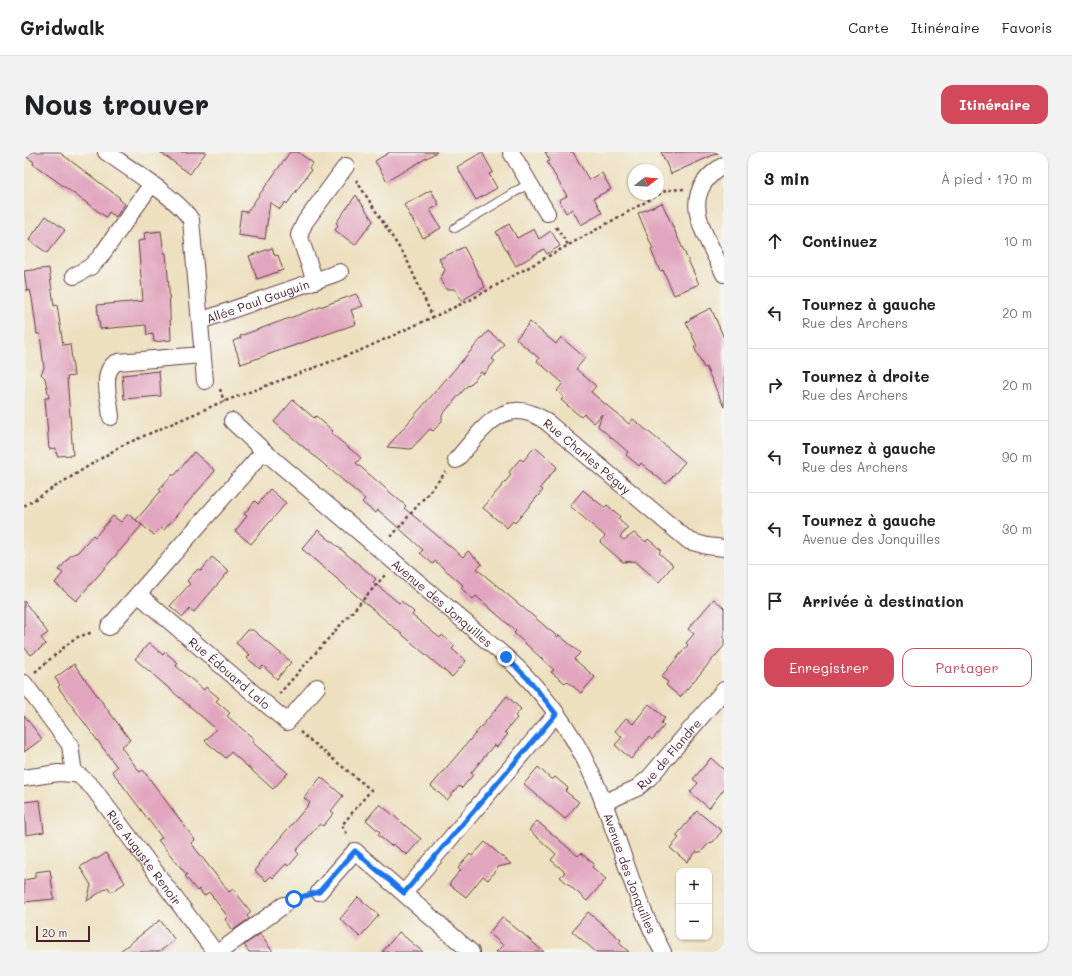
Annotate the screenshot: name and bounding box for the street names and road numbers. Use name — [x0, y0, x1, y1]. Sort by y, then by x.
street label: Allée Paul Gauguin — [204, 275, 311, 326]
street label: Rue Charles Péguy — [540, 415, 635, 497]
street label: Avenue des Jonquilles — [388, 555, 496, 650]
street label: Rue Édouard Lalo — [186, 633, 274, 712]
street label: Rue de Flandre — [634, 715, 704, 793]
street label: Rue Auguste Renoir — [104, 806, 185, 908]
street label: Avenue des Jonquilles — [600, 811, 660, 936]

